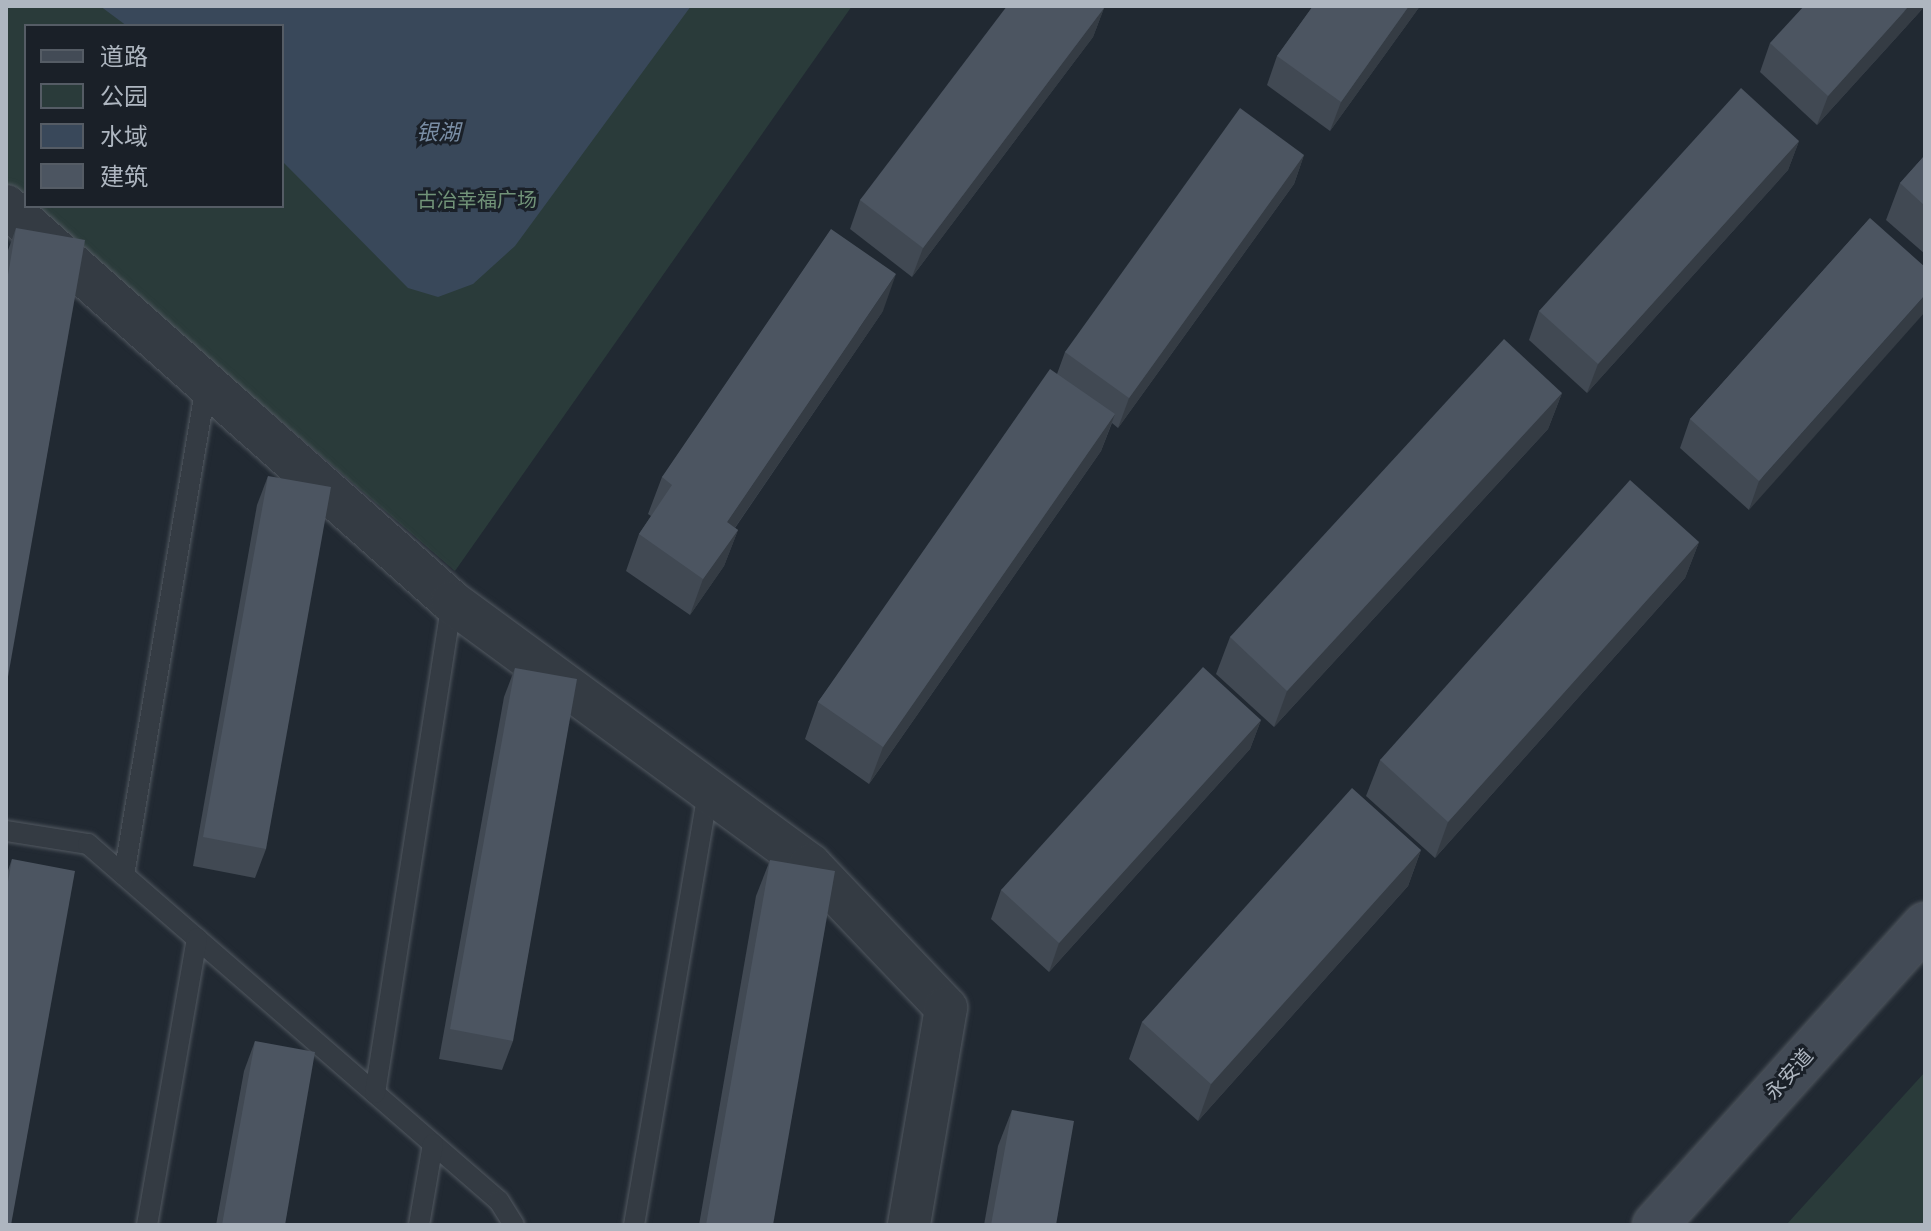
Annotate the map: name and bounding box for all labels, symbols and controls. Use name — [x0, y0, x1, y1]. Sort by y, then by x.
legend — [24, 24, 284, 208]
text: 道路 — [100, 40, 148, 75]
text: 公园 — [100, 80, 148, 115]
text: 水域 — [100, 120, 148, 155]
water label: 银湖 — [416, 121, 460, 147]
text: 建筑 — [100, 160, 148, 195]
park label: 古冶幸福广场 — [417, 189, 537, 213]
street label: 永安道 — [1761, 1045, 1819, 1105]

